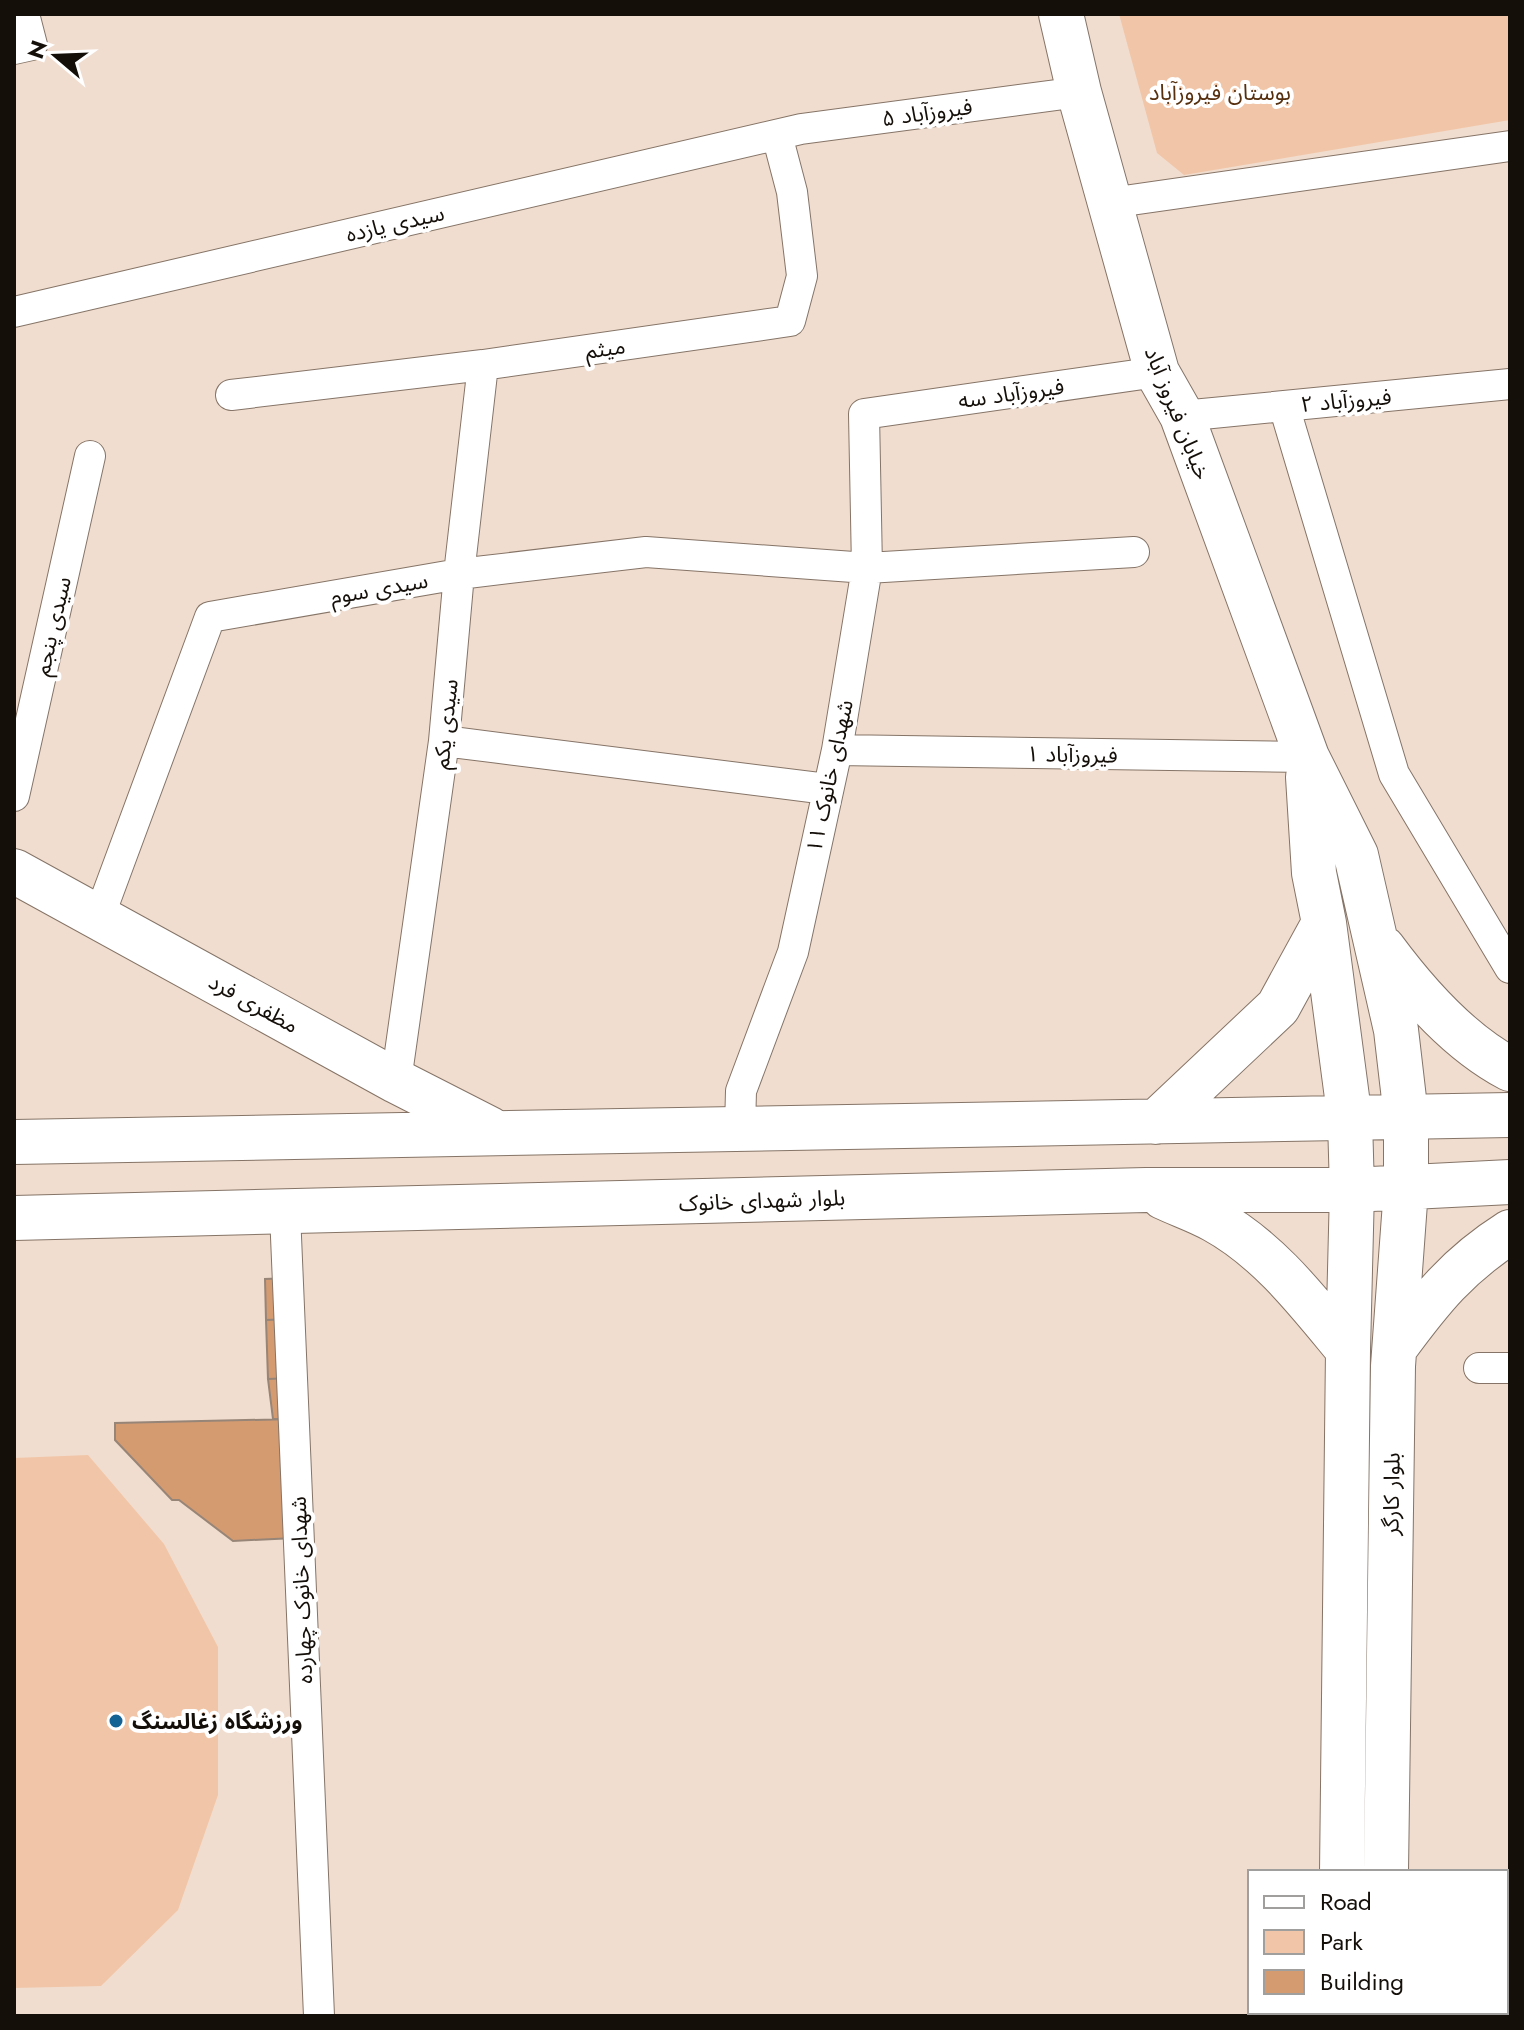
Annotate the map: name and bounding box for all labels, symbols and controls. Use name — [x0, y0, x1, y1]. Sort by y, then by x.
north arrow — [16, 16, 96, 96]
text: N — [19, 36, 55, 63]
park label: بوستان فیروزآباد — [1149, 76, 1291, 108]
street label: فیروزآباد ۵ — [880, 90, 974, 134]
street label: سیدی یازده — [343, 196, 447, 250]
street label: میثم — [583, 329, 627, 368]
street label: خیابان فیروز آباد — [1137, 342, 1219, 484]
street label: فیروزآباد سه — [956, 370, 1066, 416]
street label: فیروزآباد ۲ — [1299, 380, 1393, 420]
street label: سیدی سوم — [328, 564, 431, 613]
street label: سیدی پنجم — [25, 573, 80, 679]
street label: سیدی یکم — [424, 677, 467, 771]
street label: شهدای خانوک ۱۱ — [797, 697, 861, 855]
street label: فیروزآباد ۱ — [1026, 737, 1118, 771]
street label: مظفری فرد — [203, 965, 305, 1041]
street label: بلوار شهدای خانوک — [678, 1181, 846, 1219]
street label: بلوار کارگر — [1374, 1452, 1408, 1537]
street label: شهدای خانوک چهارده — [282, 1496, 320, 1684]
place label: ورزشگاه زغالسنگ — [132, 1705, 302, 1737]
marker: ورزشگاه زغالسنگ — [107, 1712, 125, 1730]
legend — [1248, 1870, 1508, 2014]
text: Road — [1320, 1884, 1372, 1919]
text: Park — [1320, 1924, 1363, 1959]
text: Building — [1320, 1964, 1404, 1999]

